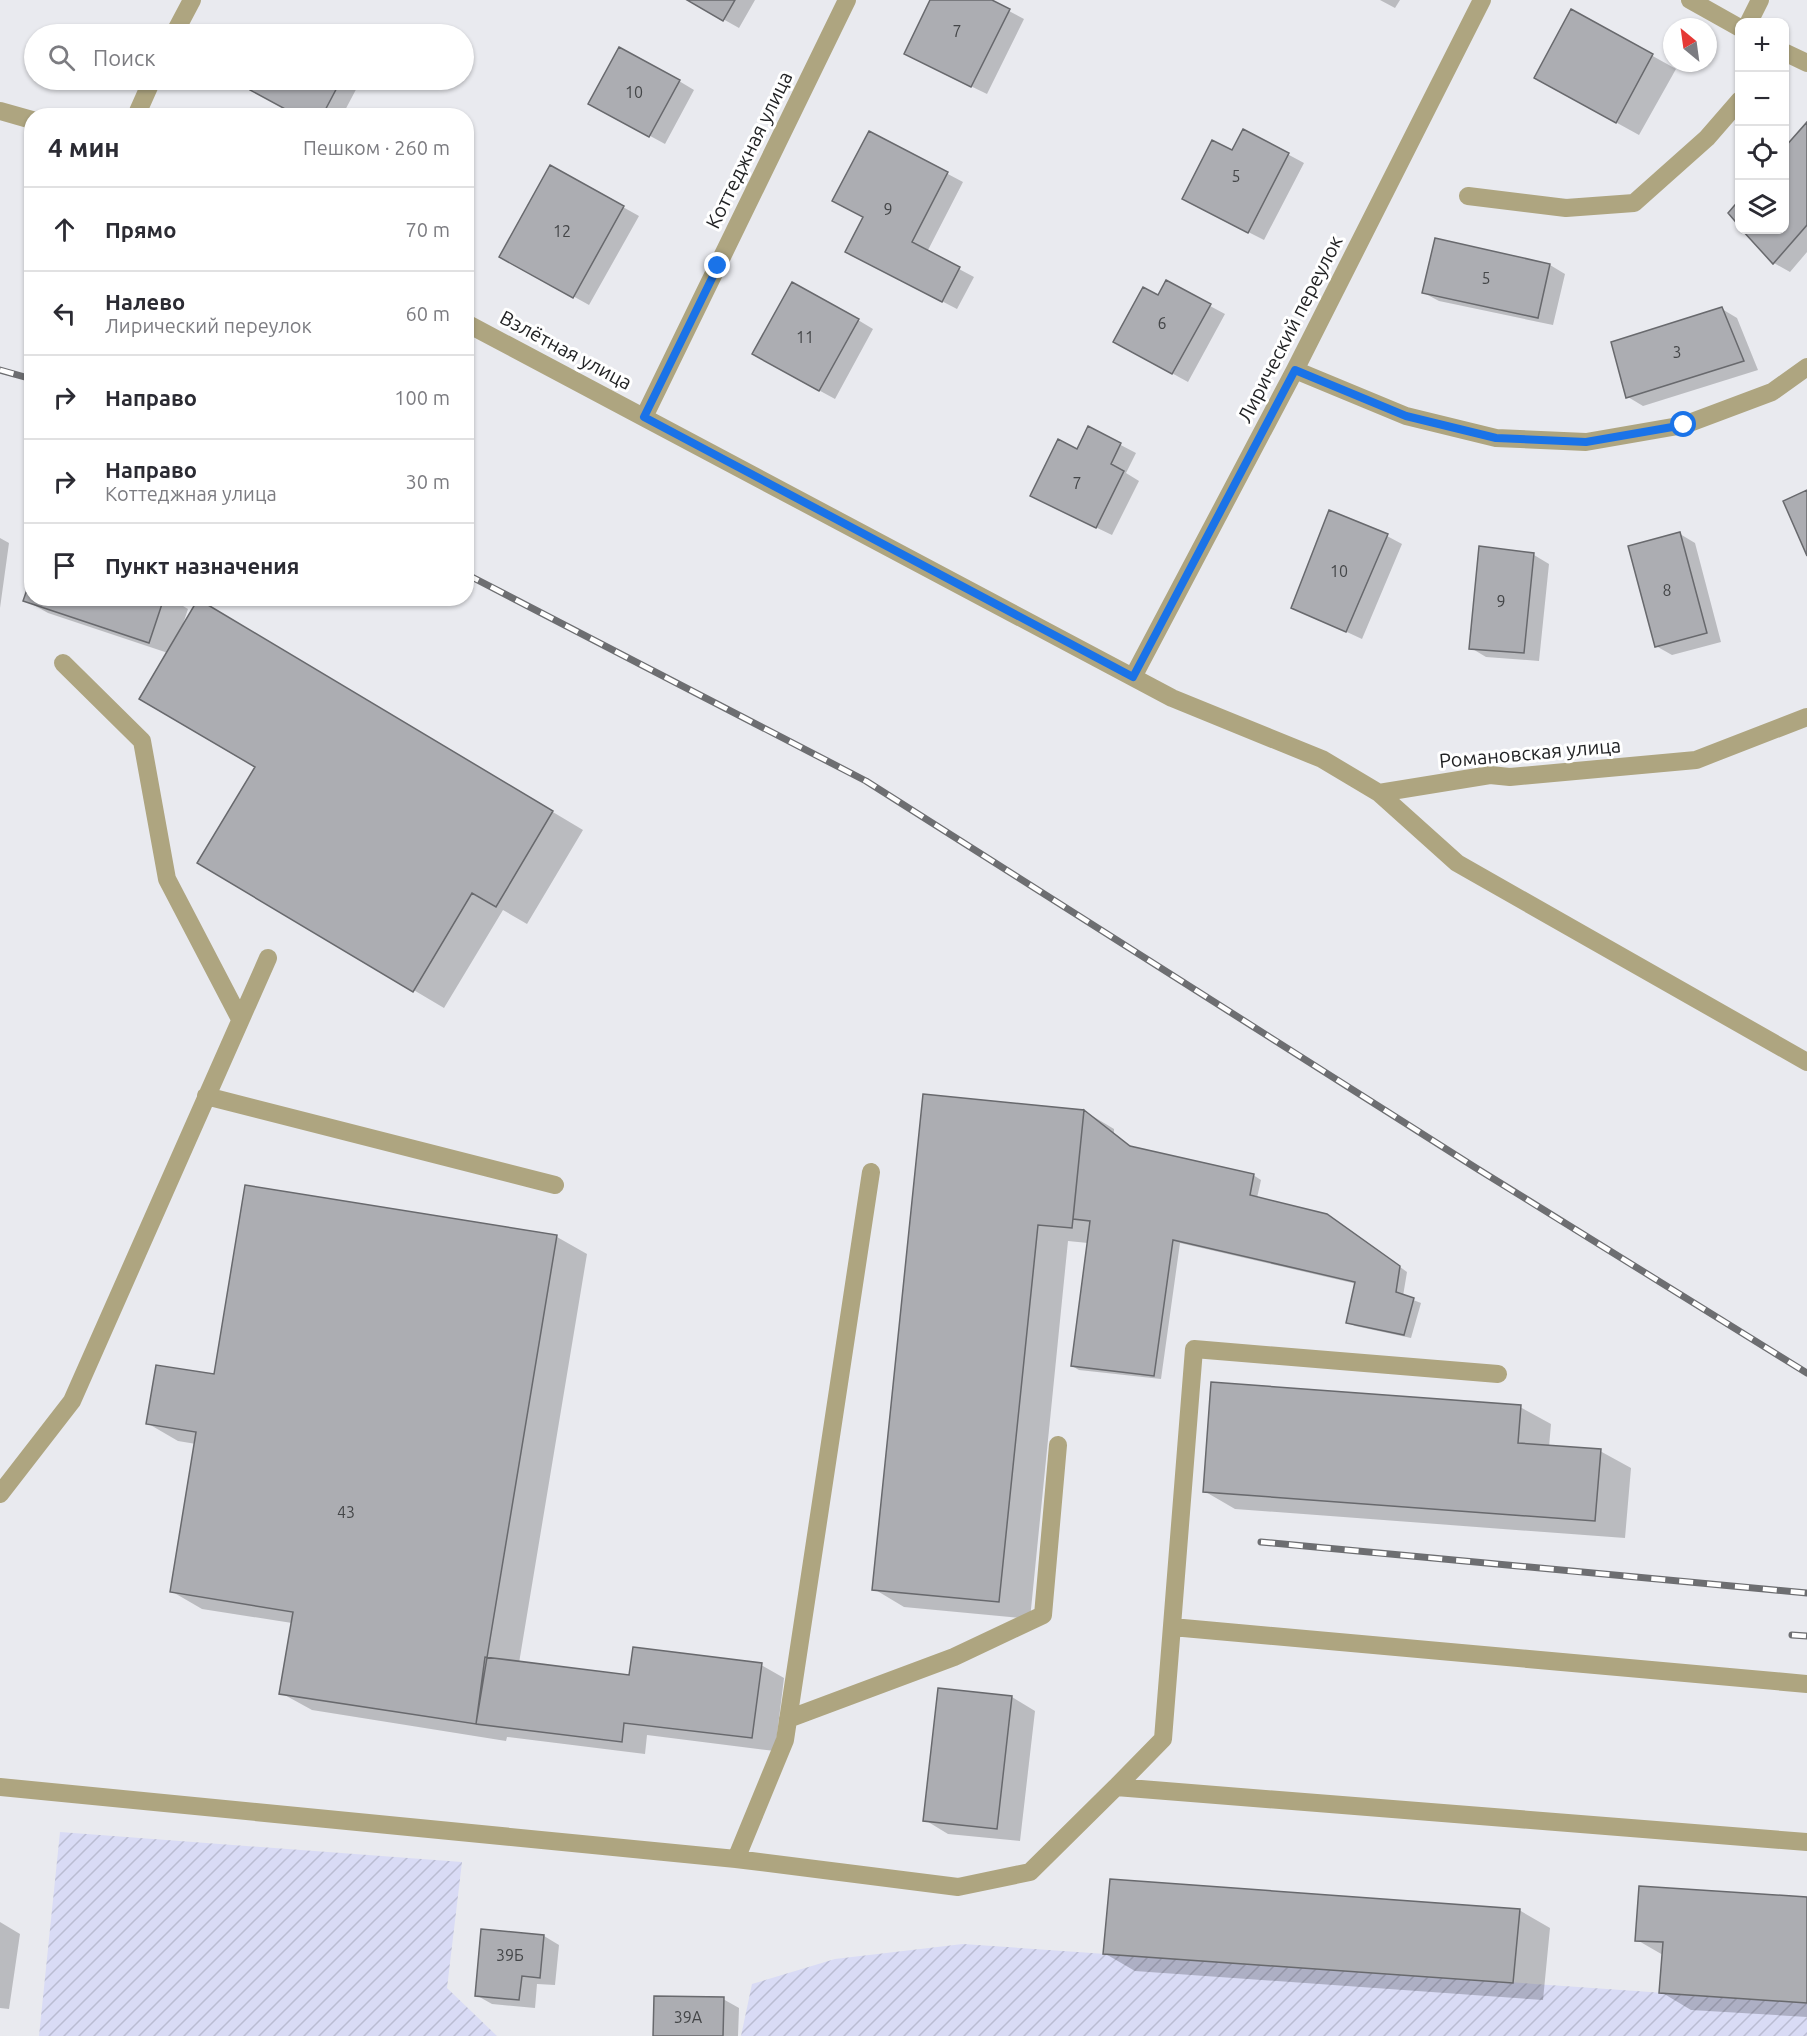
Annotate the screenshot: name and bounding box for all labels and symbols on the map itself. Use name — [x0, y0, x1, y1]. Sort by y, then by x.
north arrow — [1663, 18, 1717, 72]
house number: 7 — [952, 22, 962, 40]
street label: Коттеджная улица — [701, 68, 797, 232]
house number: 10 — [625, 83, 643, 101]
house number: 5 — [1231, 167, 1241, 185]
house number: 9 — [883, 200, 893, 218]
house number: 12 — [553, 222, 571, 240]
street label: Лирический переулок — [1232, 231, 1347, 426]
route end — [704, 252, 730, 278]
house number: 5 — [1481, 269, 1491, 287]
street label: Взлётная улица — [496, 305, 636, 394]
house number: 6 — [1157, 314, 1167, 332]
house number: 11 — [796, 328, 814, 346]
house number: 3 — [1672, 343, 1682, 361]
route start — [1670, 411, 1696, 437]
house number: 7 — [1072, 474, 1082, 492]
house number: 10 — [1330, 562, 1348, 580]
house number: 8 — [1662, 581, 1672, 599]
house number: 9 — [1496, 592, 1506, 610]
street label: Романовская улица — [1438, 733, 1622, 772]
house number: 43 — [337, 1503, 355, 1521]
house number: 39Б — [496, 1946, 524, 1964]
house number: 39А — [674, 2008, 703, 2026]

